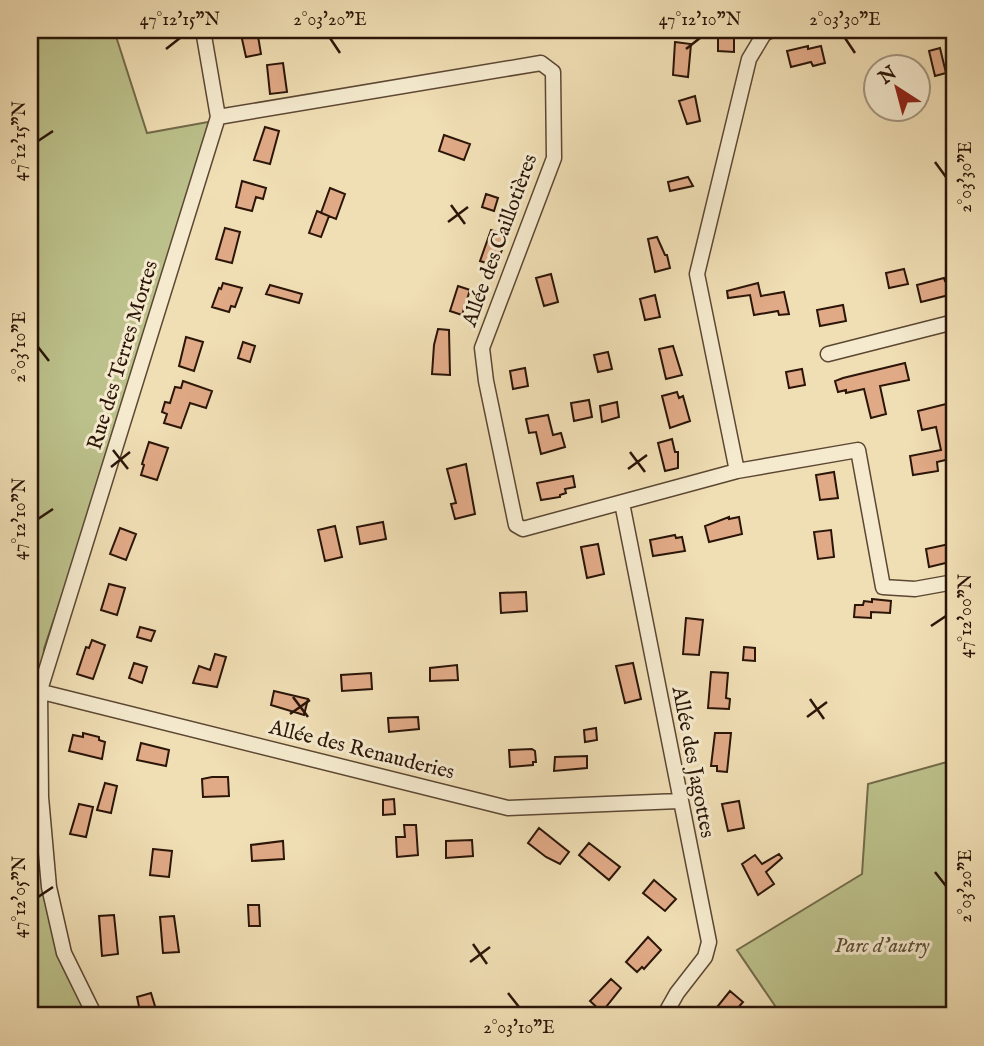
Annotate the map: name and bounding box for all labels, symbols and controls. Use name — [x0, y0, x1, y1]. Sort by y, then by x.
text: 47°12'15"N — [140, 9, 221, 32]
text: 2°03'20"E — [293, 9, 367, 32]
text: 47°12'10"N — [659, 9, 742, 32]
text: 2°03'30"E — [809, 9, 881, 32]
north arrow — [862, 52, 932, 122]
text: N — [874, 61, 902, 91]
text: 47°12'15"N — [9, 100, 32, 181]
text: 2°03'30"E — [955, 141, 978, 213]
street label: Allée des Caillotières — [456, 150, 544, 331]
street label: Rue des Terres Mortes — [82, 257, 165, 453]
text: 2°03'10"E — [9, 311, 32, 383]
text: 47°12'10"N — [9, 477, 32, 560]
text: 47°12'00"N — [955, 573, 978, 658]
street label: Allée des Jagottes — [664, 683, 720, 840]
street label: Allée des Renauderies — [265, 714, 457, 787]
text: 2°03'20"E — [955, 849, 978, 923]
text: 47°12'05"N — [9, 855, 32, 938]
park label: Parc d'autry — [835, 933, 930, 960]
text: 2°03'10"E — [483, 1017, 555, 1040]

